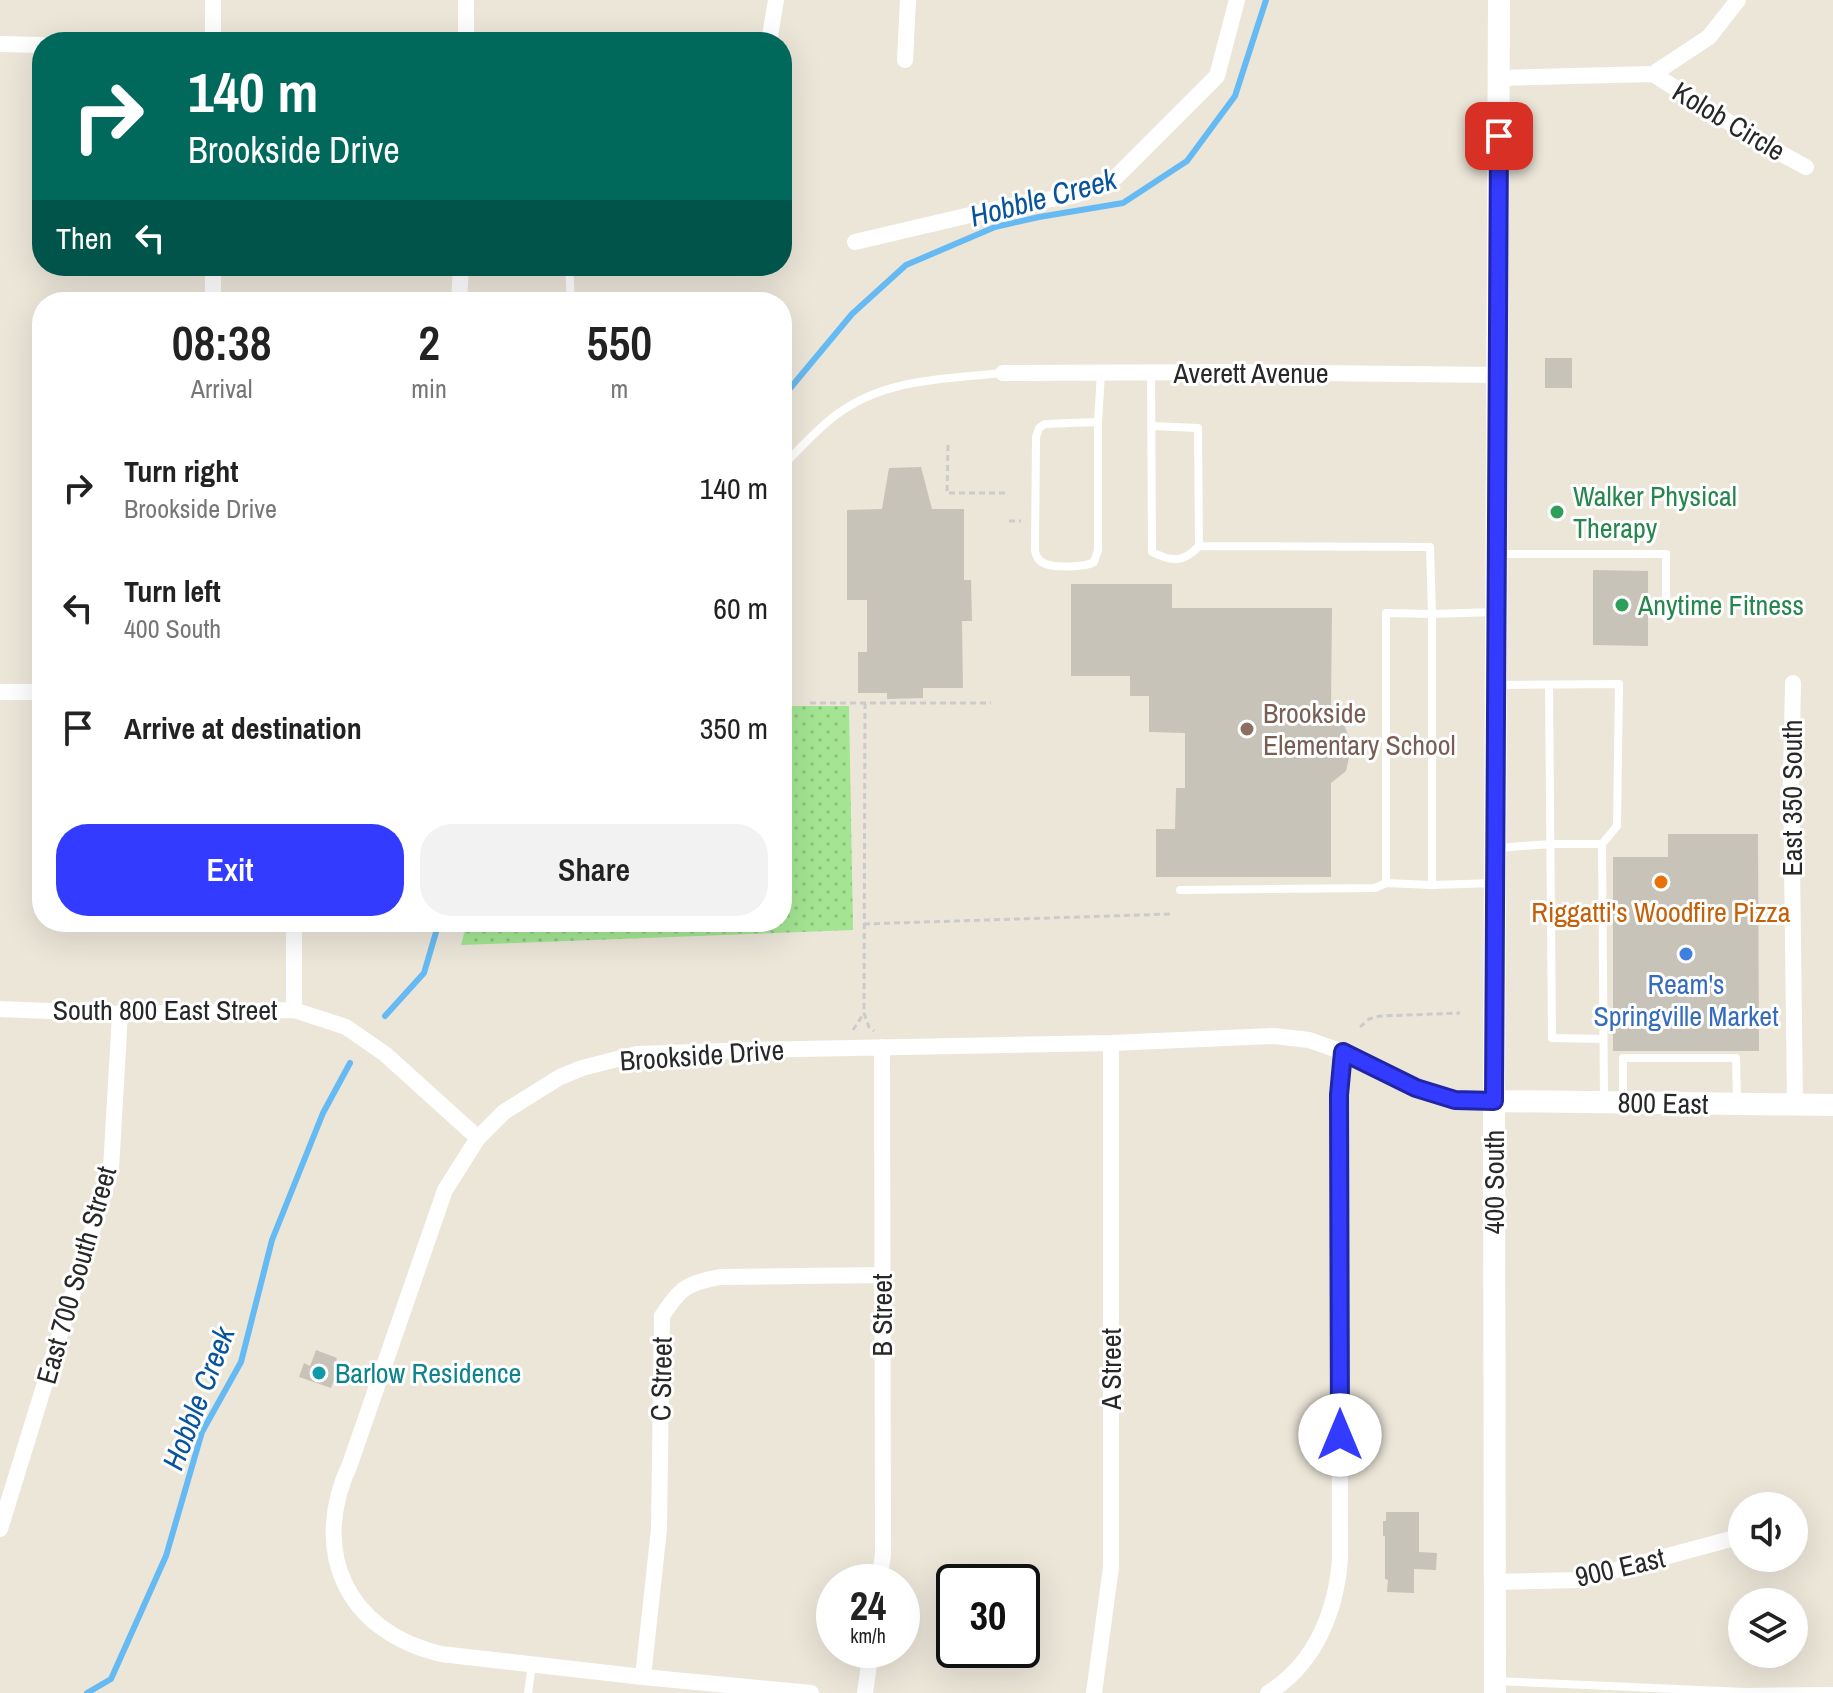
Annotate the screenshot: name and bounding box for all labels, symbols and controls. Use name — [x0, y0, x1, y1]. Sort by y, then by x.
text: 140 m — [188, 54, 318, 129]
icon: right — [56, 64, 160, 168]
street label: Kolob Circle — [1666, 73, 1792, 169]
pin — [1465, 102, 1533, 170]
icon: arrive — [1477, 114, 1521, 158]
text: Brookside Drive — [188, 126, 400, 174]
water label: Hobble Creek — [965, 158, 1122, 236]
icon: left — [128, 216, 172, 260]
text: Then — [56, 218, 112, 258]
text: 08:38 — [172, 310, 272, 375]
text: 2 — [418, 310, 440, 375]
text: 550 — [587, 310, 652, 375]
street label: Averett Avenue — [1173, 354, 1328, 392]
text: Arrival — [191, 371, 252, 406]
text: min — [411, 371, 447, 406]
text: m — [611, 371, 628, 406]
text: Turn right — [124, 451, 238, 491]
icon: right — [56, 466, 100, 510]
text: 140 m — [700, 468, 768, 508]
place label: Walker Physical Therapy — [1573, 477, 1737, 547]
text: Brookside Drive — [124, 491, 277, 526]
marker: Walker Physical Therapy — [1548, 503, 1566, 521]
text: Turn left — [124, 571, 221, 611]
icon: left — [56, 586, 100, 630]
place label: Anytime Fitness — [1637, 586, 1804, 624]
text: 60 m — [713, 588, 768, 628]
marker: Anytime Fitness — [1613, 596, 1631, 614]
text: 400 South — [124, 611, 221, 646]
place label: Brookside Elementary School — [1263, 694, 1456, 764]
icon: arrive — [56, 706, 100, 750]
text: Arrive at destination — [124, 708, 362, 748]
text: 350 m — [700, 708, 768, 748]
street label: East 350 South — [1773, 719, 1811, 877]
marker: Brookside Elementary School — [1238, 720, 1256, 738]
button: Exit — [56, 824, 404, 916]
button: Share — [420, 824, 768, 916]
marker: Riggatti's Woodfire Pizza — [1652, 873, 1670, 891]
place label: Riggatti's Woodfire Pizza — [1531, 893, 1791, 931]
marker: Ream's Springville Market — [1677, 945, 1695, 963]
place label: Ream's Springville Market — [1593, 965, 1779, 1035]
street label: South 800 East Street — [53, 991, 277, 1029]
street label: Brookside Drive — [619, 1030, 785, 1080]
street label: 800 East — [1617, 1083, 1709, 1123]
street label: 400 South — [1475, 1130, 1513, 1234]
street label: East 700 South Street — [27, 1162, 125, 1388]
street label: B Street — [863, 1274, 901, 1356]
water label: Hobble Creek — [152, 1319, 244, 1475]
street label: A Street — [1092, 1328, 1130, 1411]
street label: C Street — [641, 1337, 681, 1421]
place label: Barlow Residence — [335, 1354, 521, 1392]
marker: Barlow Residence — [310, 1364, 328, 1382]
position arrow — [1298, 1393, 1382, 1477]
map controls — [1728, 1492, 1808, 1668]
button: sound — [1728, 1492, 1808, 1572]
street label: 900 East — [1572, 1538, 1668, 1596]
speed limit sign: 30 — [936, 1564, 1040, 1668]
text: 24 — [850, 1579, 886, 1632]
button: layers — [1728, 1588, 1808, 1668]
text: km/h — [850, 1622, 886, 1649]

